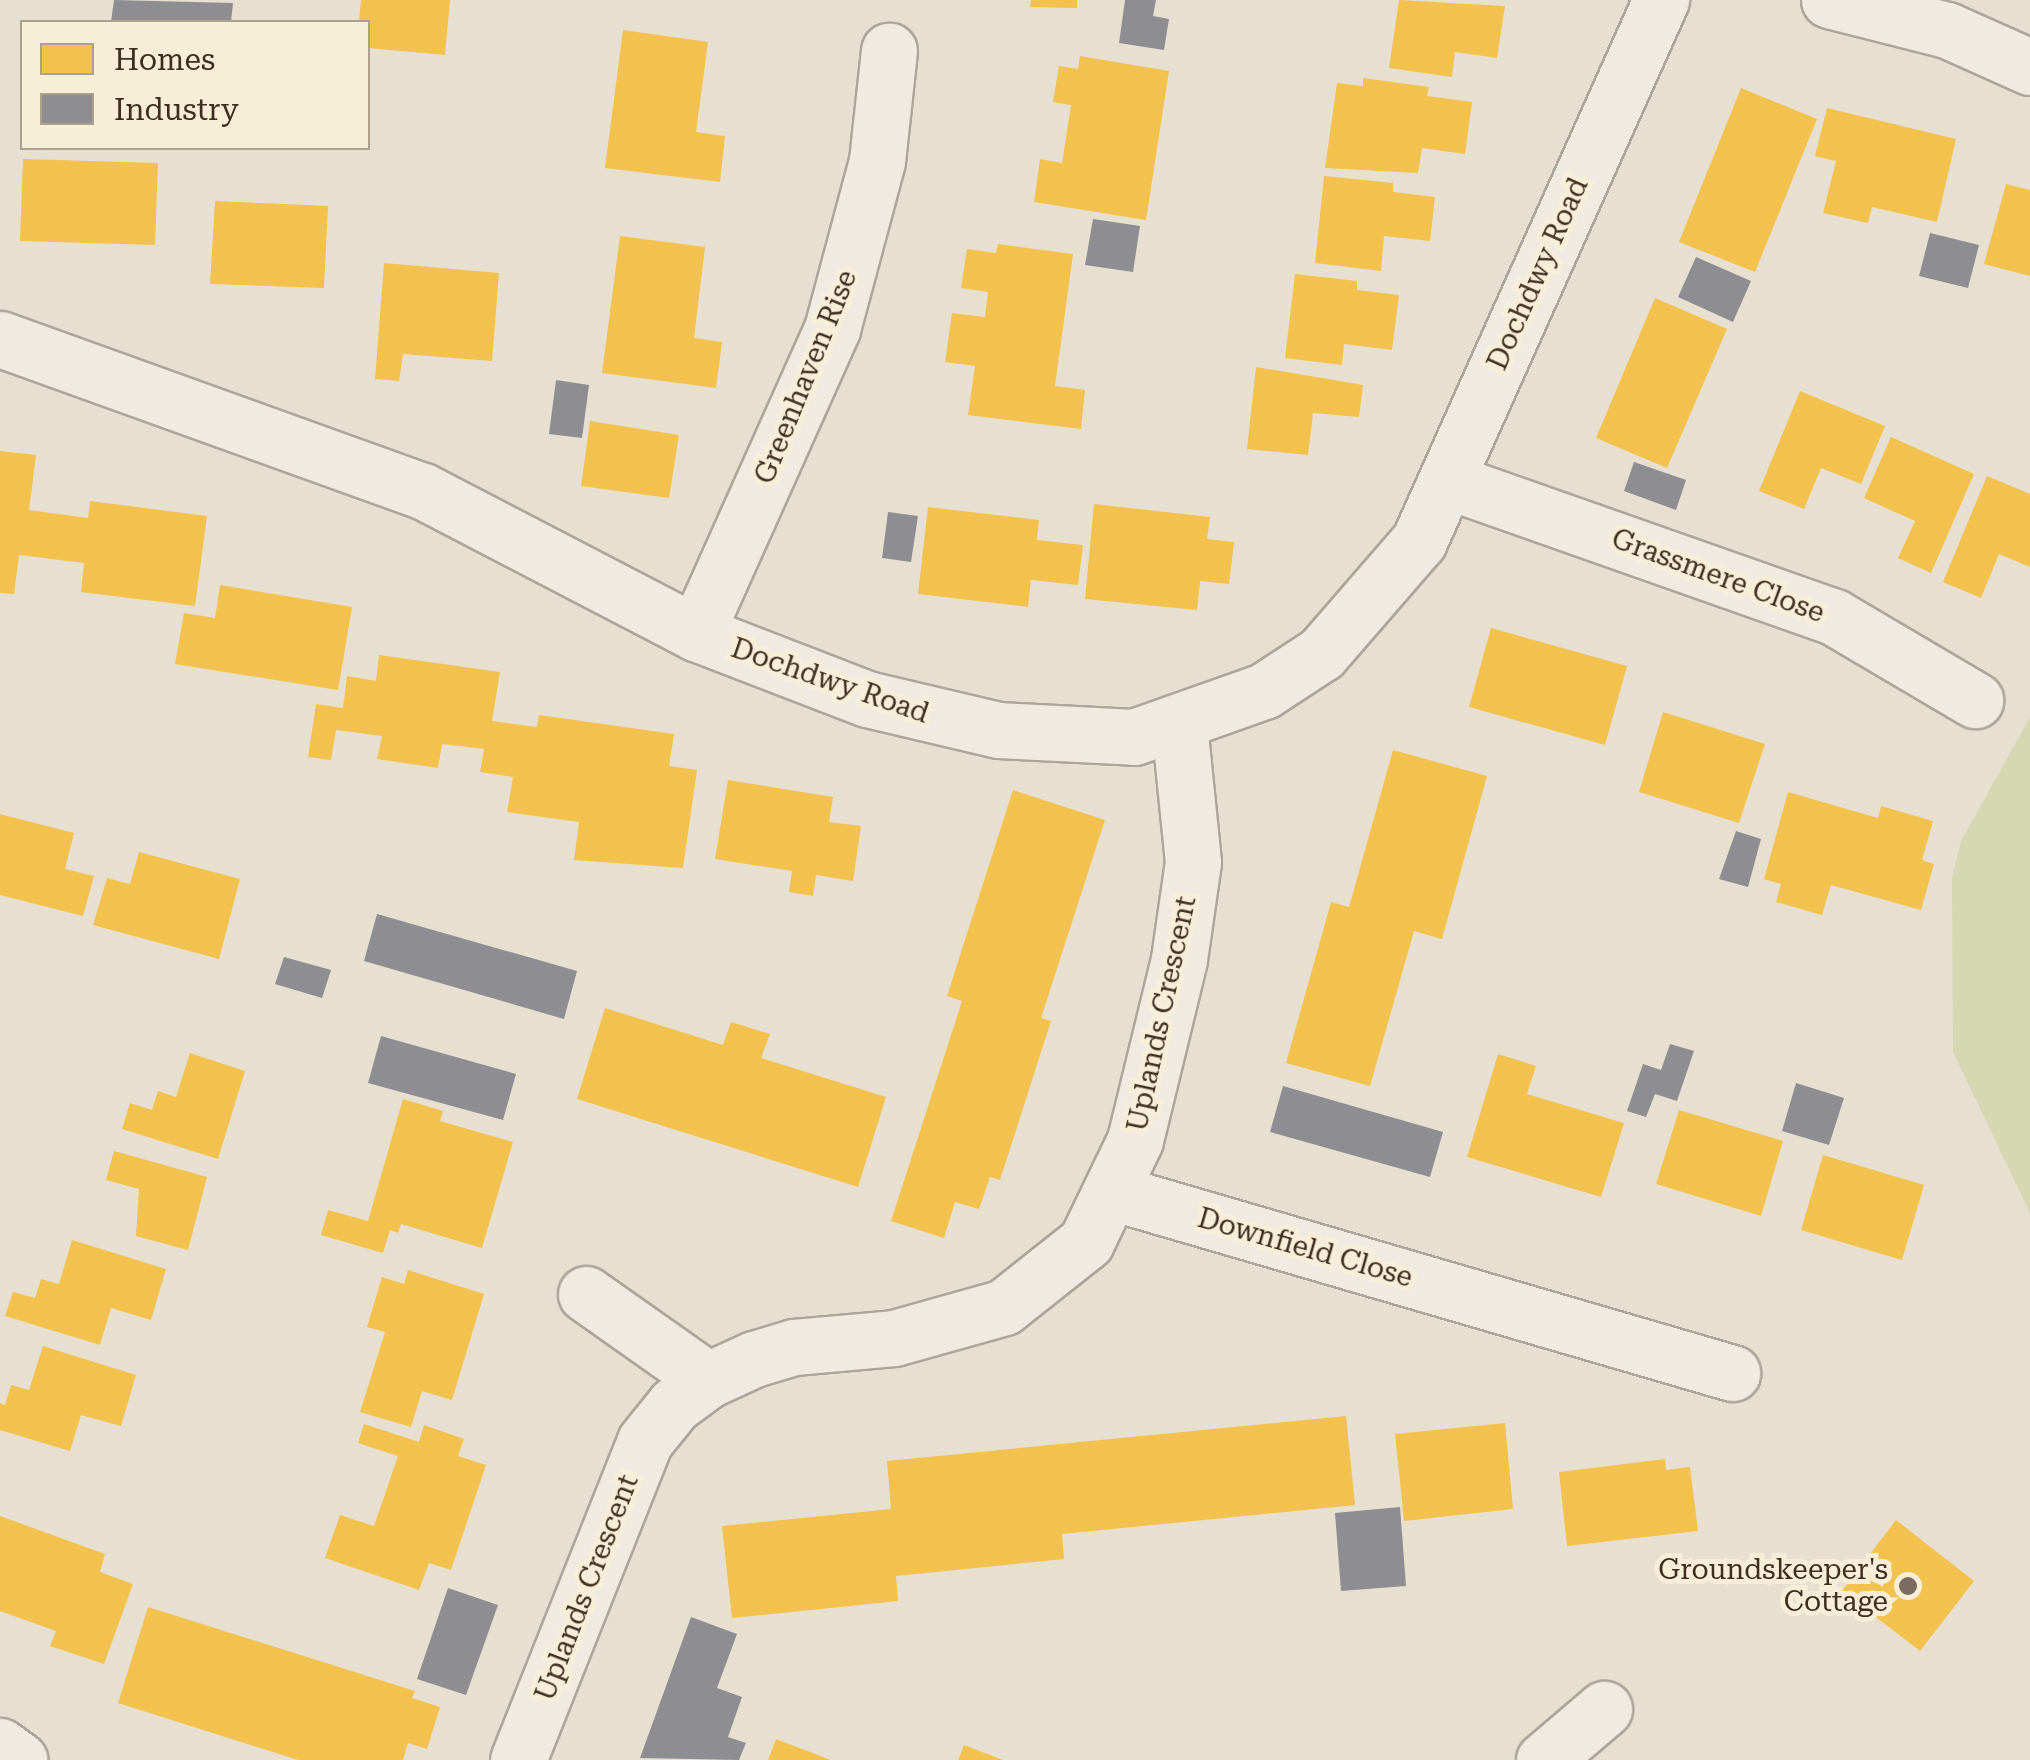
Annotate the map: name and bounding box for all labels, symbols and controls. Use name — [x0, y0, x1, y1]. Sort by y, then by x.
legend — [20, 20, 370, 150]
text: Homes — [114, 42, 215, 77]
text: Industry — [114, 92, 239, 127]
street label: Dochdwy Road — [1481, 173, 1595, 375]
street label: Greenhaven Rise — [748, 265, 864, 489]
street label: Grassmere Close — [1607, 522, 1829, 630]
street label: Dochdwy Road — [727, 631, 933, 731]
street label: Uplands Crescent — [1121, 893, 1203, 1135]
street label: Downfield Close — [1194, 1201, 1416, 1295]
street label: Uplands Crescent — [528, 1470, 646, 1706]
place label: Groundskeeper's Cottage — [1658, 1553, 1888, 1619]
marker: Groundskeeper's Cottage — [1897, 1575, 1919, 1597]

